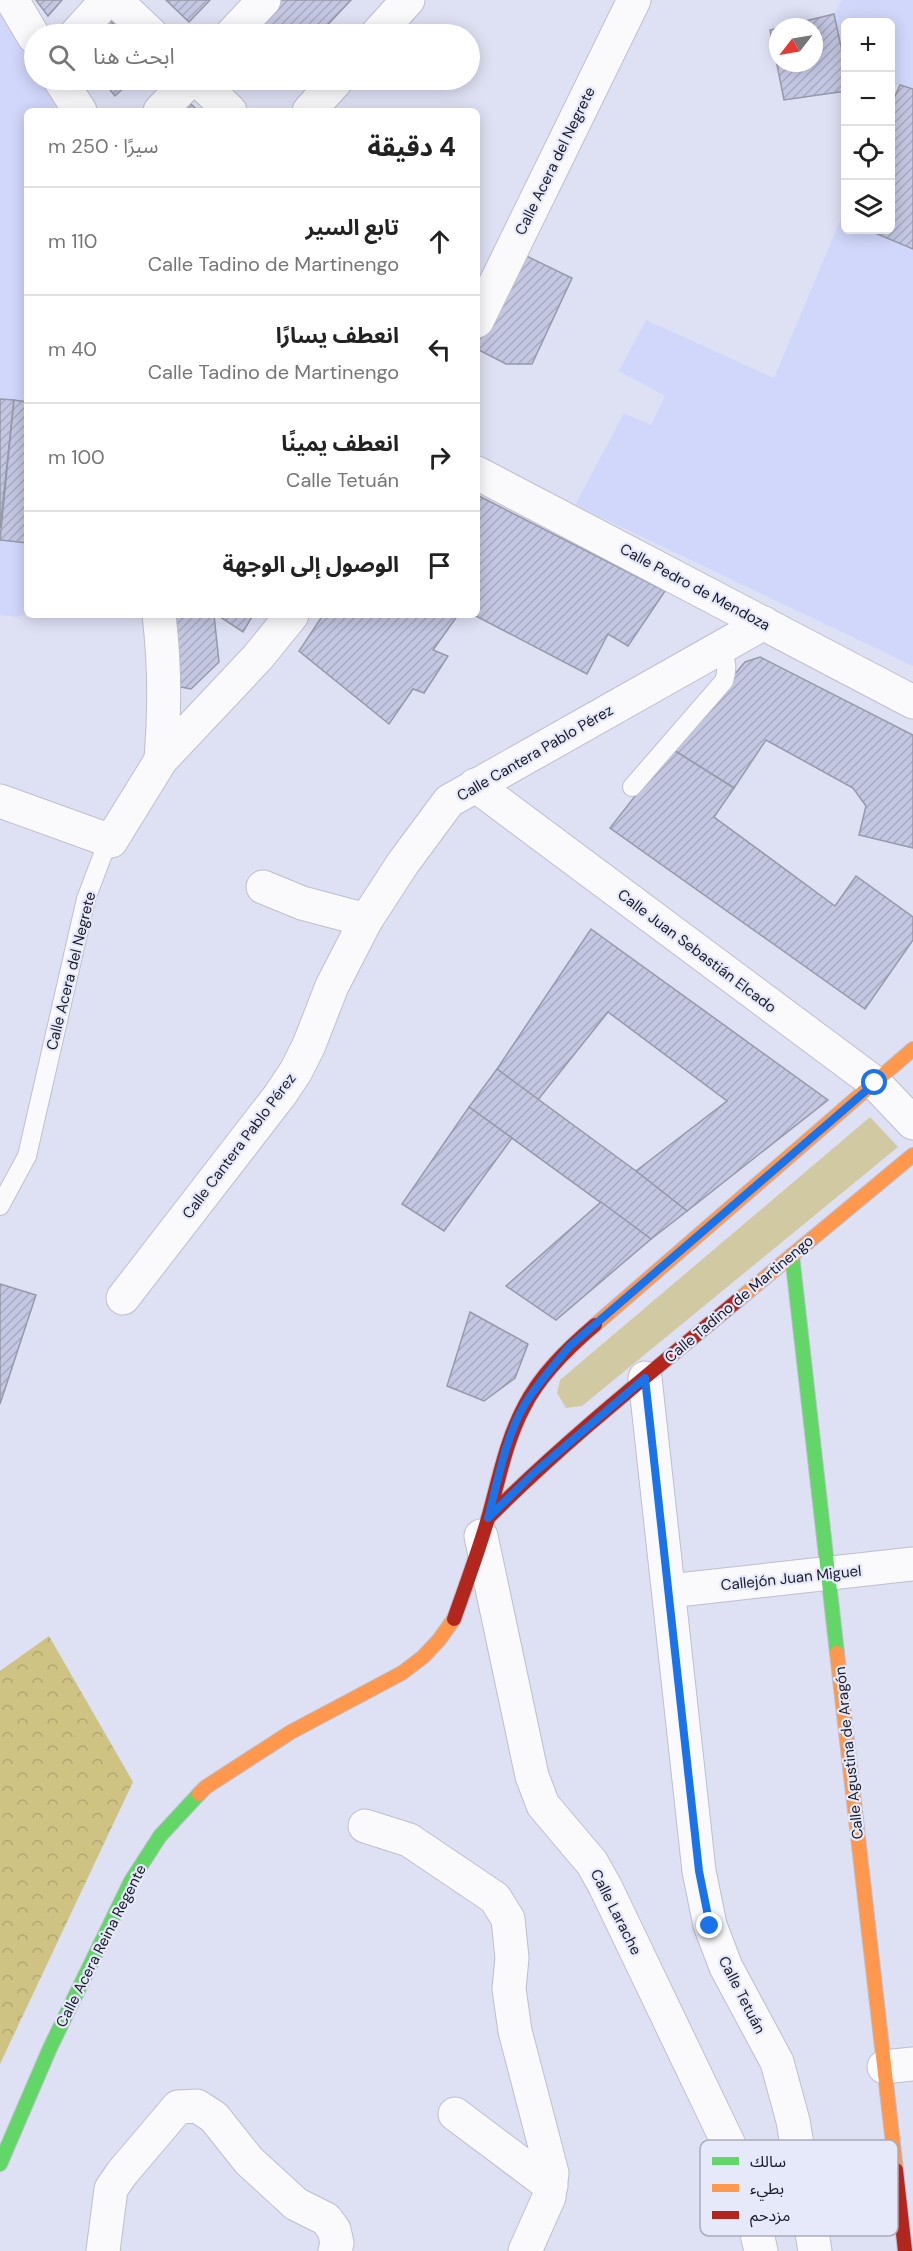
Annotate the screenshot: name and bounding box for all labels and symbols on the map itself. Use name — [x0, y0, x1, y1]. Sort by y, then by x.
north arrow — [769, 18, 823, 72]
street label: Calle Acera del Negrete — [510, 84, 600, 238]
street label: Calle Pedro de Mendoza — [616, 539, 774, 635]
street label: Calle Cantera Pablo Pérez — [453, 700, 617, 806]
street label: Calle Juan Sebastián Elcado — [613, 885, 781, 1017]
street label: Calle Acera del Negrete — [42, 890, 100, 1052]
street label: Calle Cantera Pablo Pérez — [178, 1069, 300, 1223]
route start — [861, 1069, 887, 1095]
street label: Calle Tadino de Martinengo — [660, 1231, 818, 1367]
street label: Callejón Juan Miguel — [720, 1561, 862, 1595]
street label: Calle Agustina de Aragón — [830, 1666, 868, 1840]
street label: Calle Acera Reina Regente — [51, 1861, 151, 2031]
street label: Calle Larache — [586, 1866, 646, 1958]
route end — [696, 1912, 722, 1938]
street label: Calle Tetuán — [714, 1953, 770, 2037]
legend — [700, 2140, 898, 2236]
text: سالك — [750, 2151, 786, 2172]
text: بطيء — [750, 2178, 784, 2201]
text: مزدحم — [750, 2205, 790, 2228]

